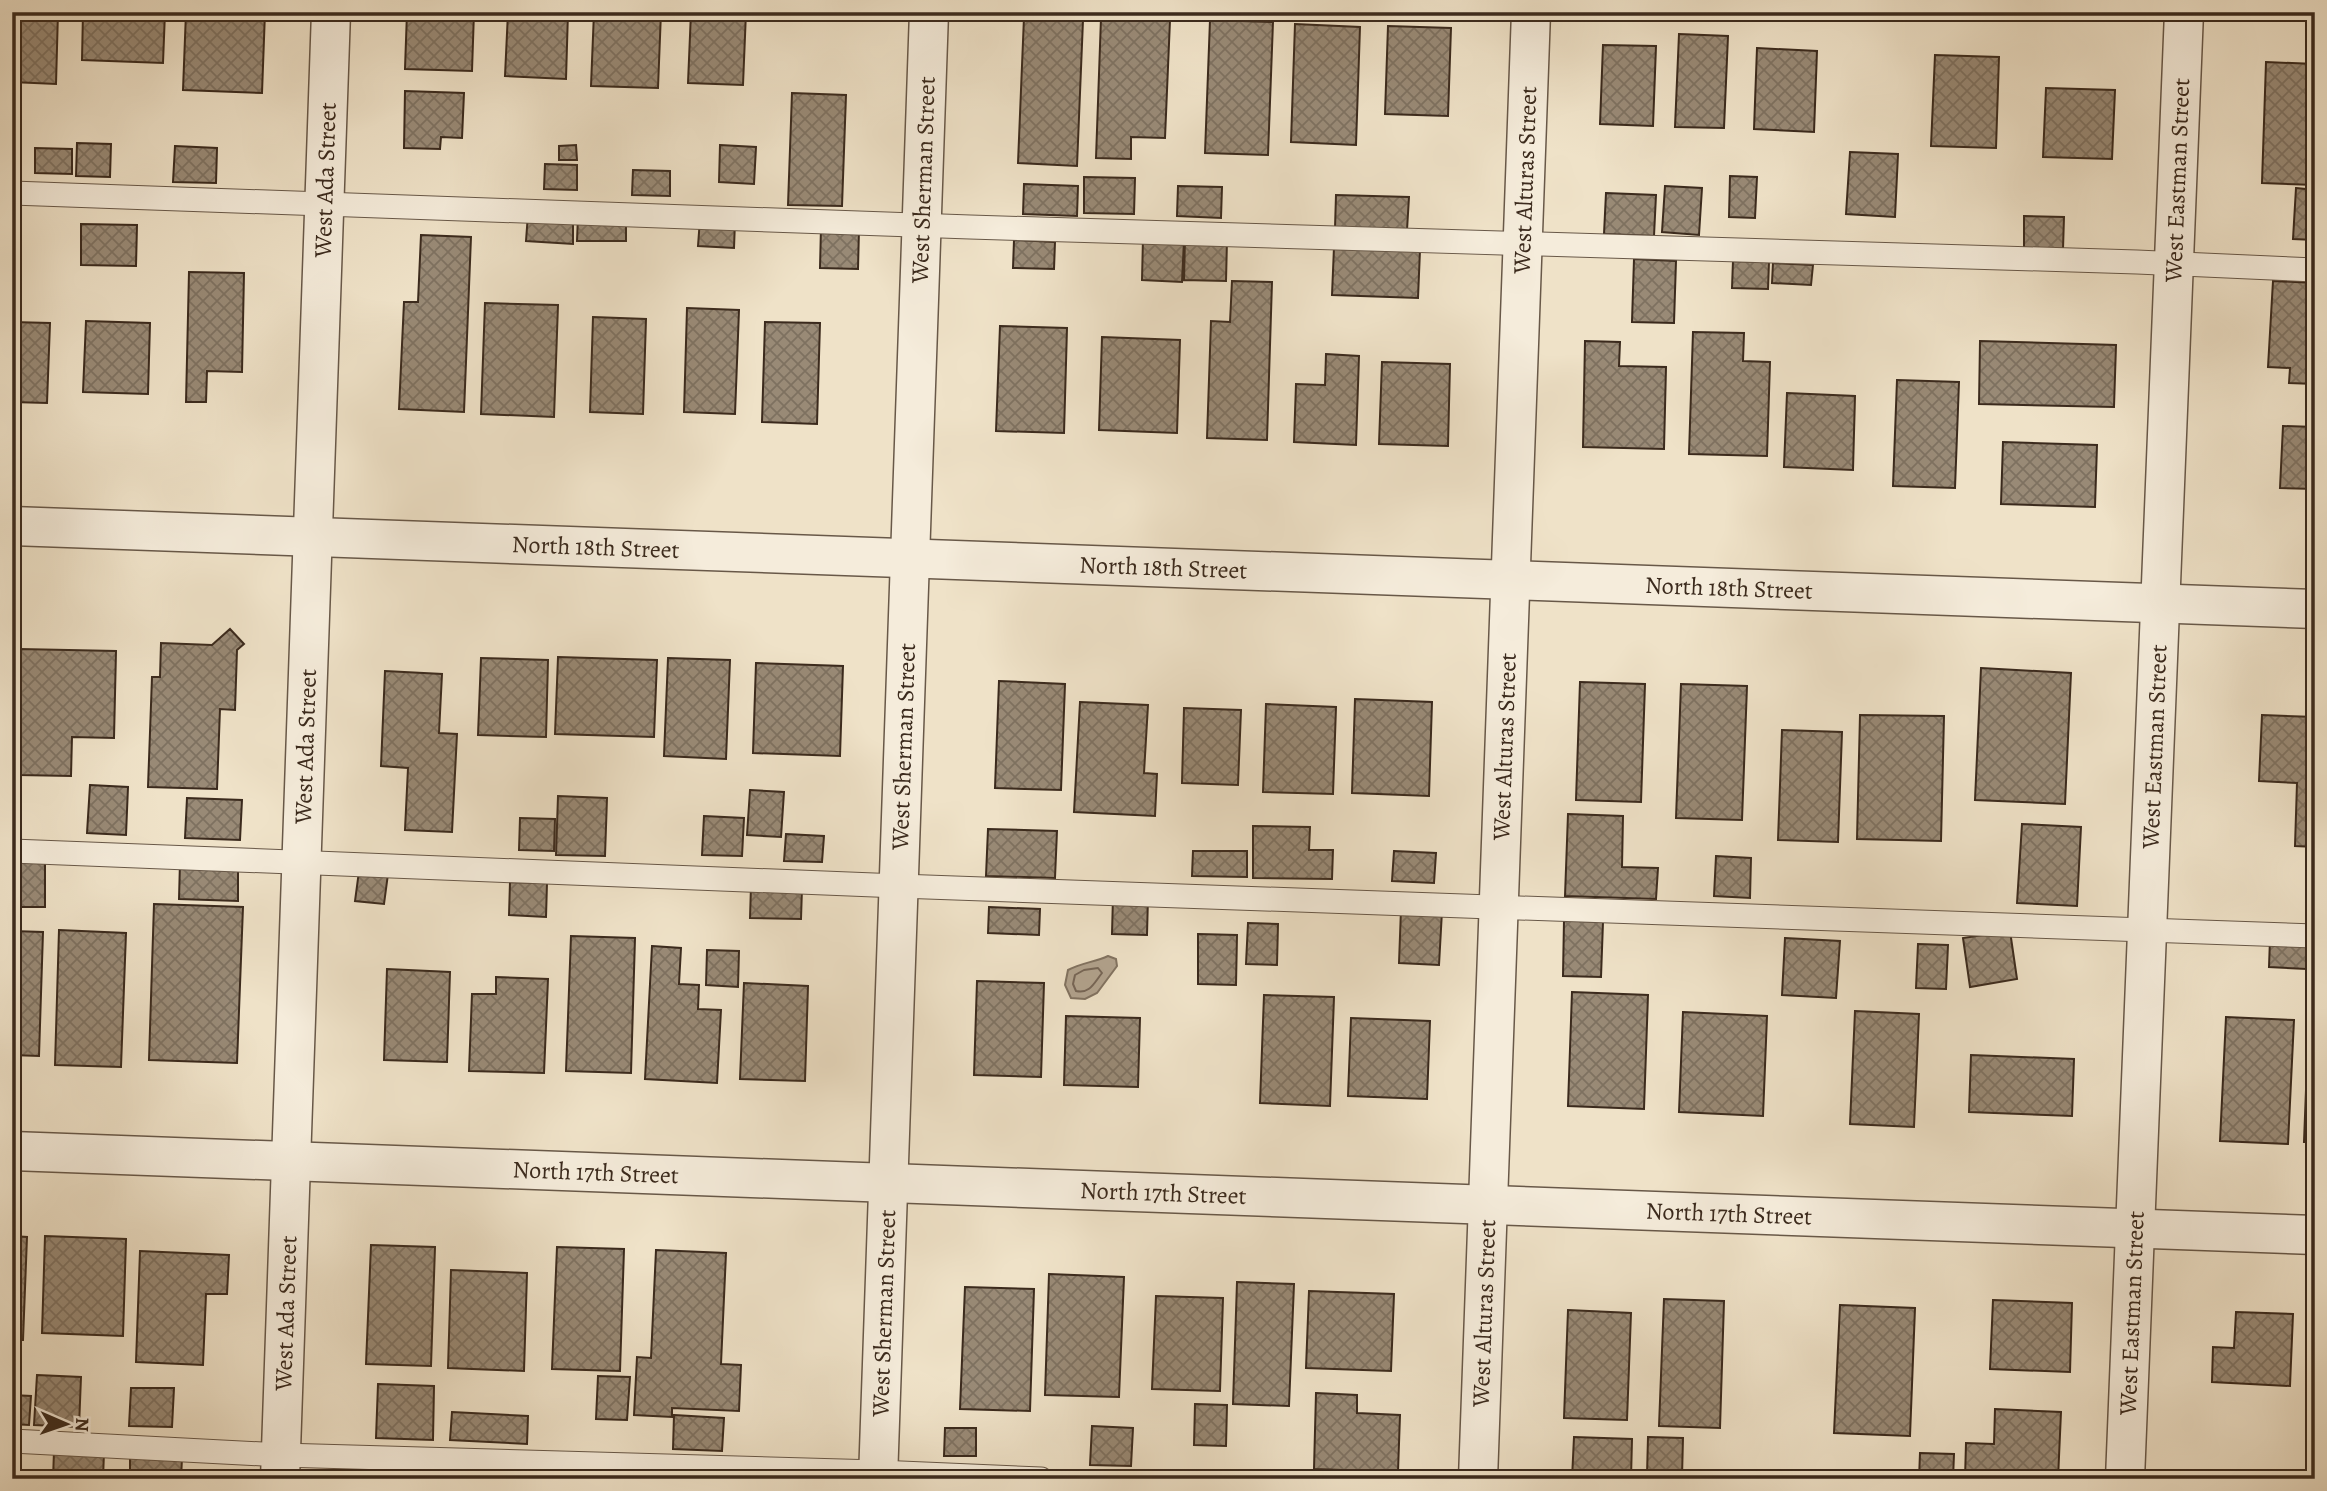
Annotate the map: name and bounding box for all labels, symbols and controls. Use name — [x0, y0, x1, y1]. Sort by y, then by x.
street label: West Sherman Street — [904, 76, 943, 285]
street label: West Eastman Street — [2157, 77, 2197, 284]
street label: West Alturas Street — [1506, 85, 1544, 275]
street label: West Ada Street — [306, 102, 344, 259]
street label: North 18th Street — [511, 528, 680, 566]
street label: North 18th Street — [1079, 548, 1248, 587]
street label: North 18th Street — [1644, 569, 1813, 607]
street label: West Sherman Street — [884, 642, 923, 851]
street label: West Eastman Street — [2134, 644, 2175, 850]
street label: West Alturas Street — [1485, 652, 1524, 842]
street label: West Ada Street — [287, 668, 324, 826]
street label: North 17th Street — [512, 1153, 679, 1191]
street label: North 17th Street — [1080, 1174, 1247, 1212]
street label: North 17th Street — [1645, 1195, 1813, 1233]
street label: West Sherman Street — [864, 1209, 903, 1418]
street label: West Eastman Street — [2112, 1210, 2152, 1417]
street label: West Alturas Street — [1465, 1219, 1503, 1408]
street label: West Ada Street — [267, 1235, 304, 1392]
north arrow — [32, 1390, 102, 1460]
text: N — [69, 1417, 95, 1432]

